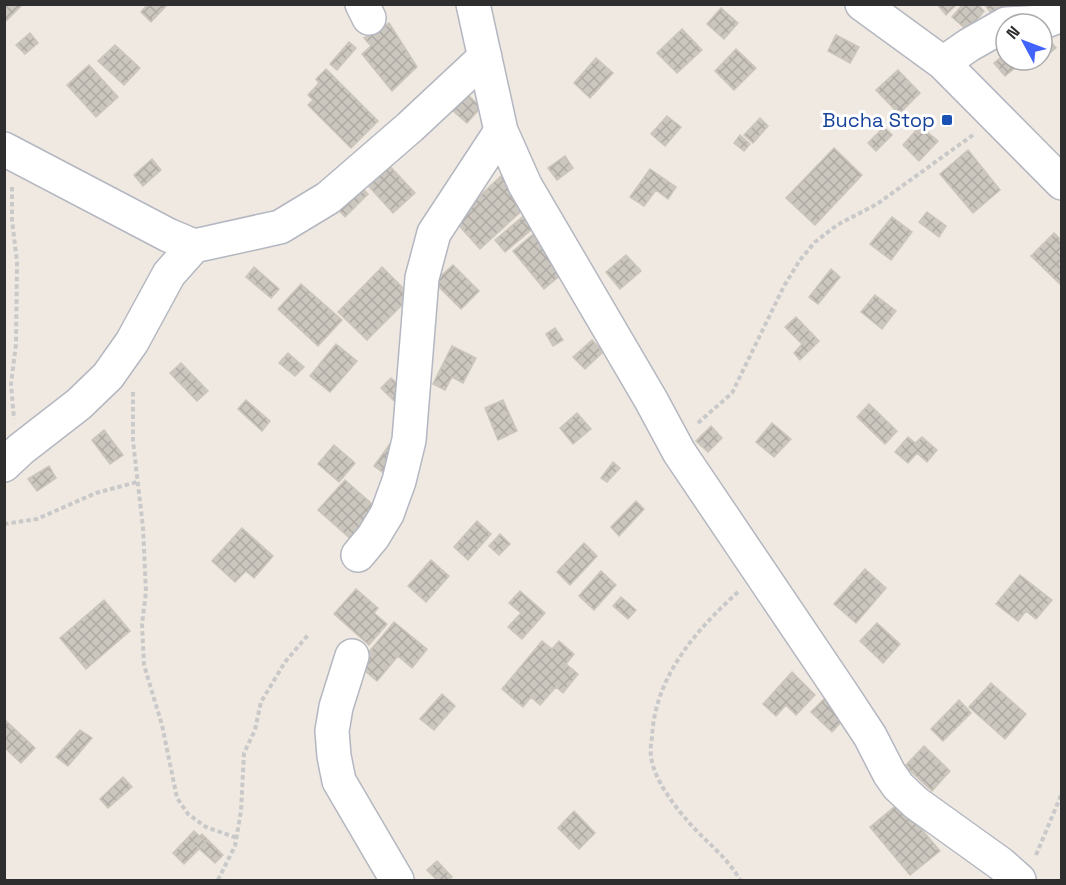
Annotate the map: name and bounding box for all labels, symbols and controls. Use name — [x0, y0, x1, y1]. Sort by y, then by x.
north arrow — [994, 12, 1054, 72]
text: N — [1002, 22, 1025, 43]
place label: Bucha Stop — [822, 107, 935, 133]
marker: Bucha Stop — [940, 113, 954, 127]

